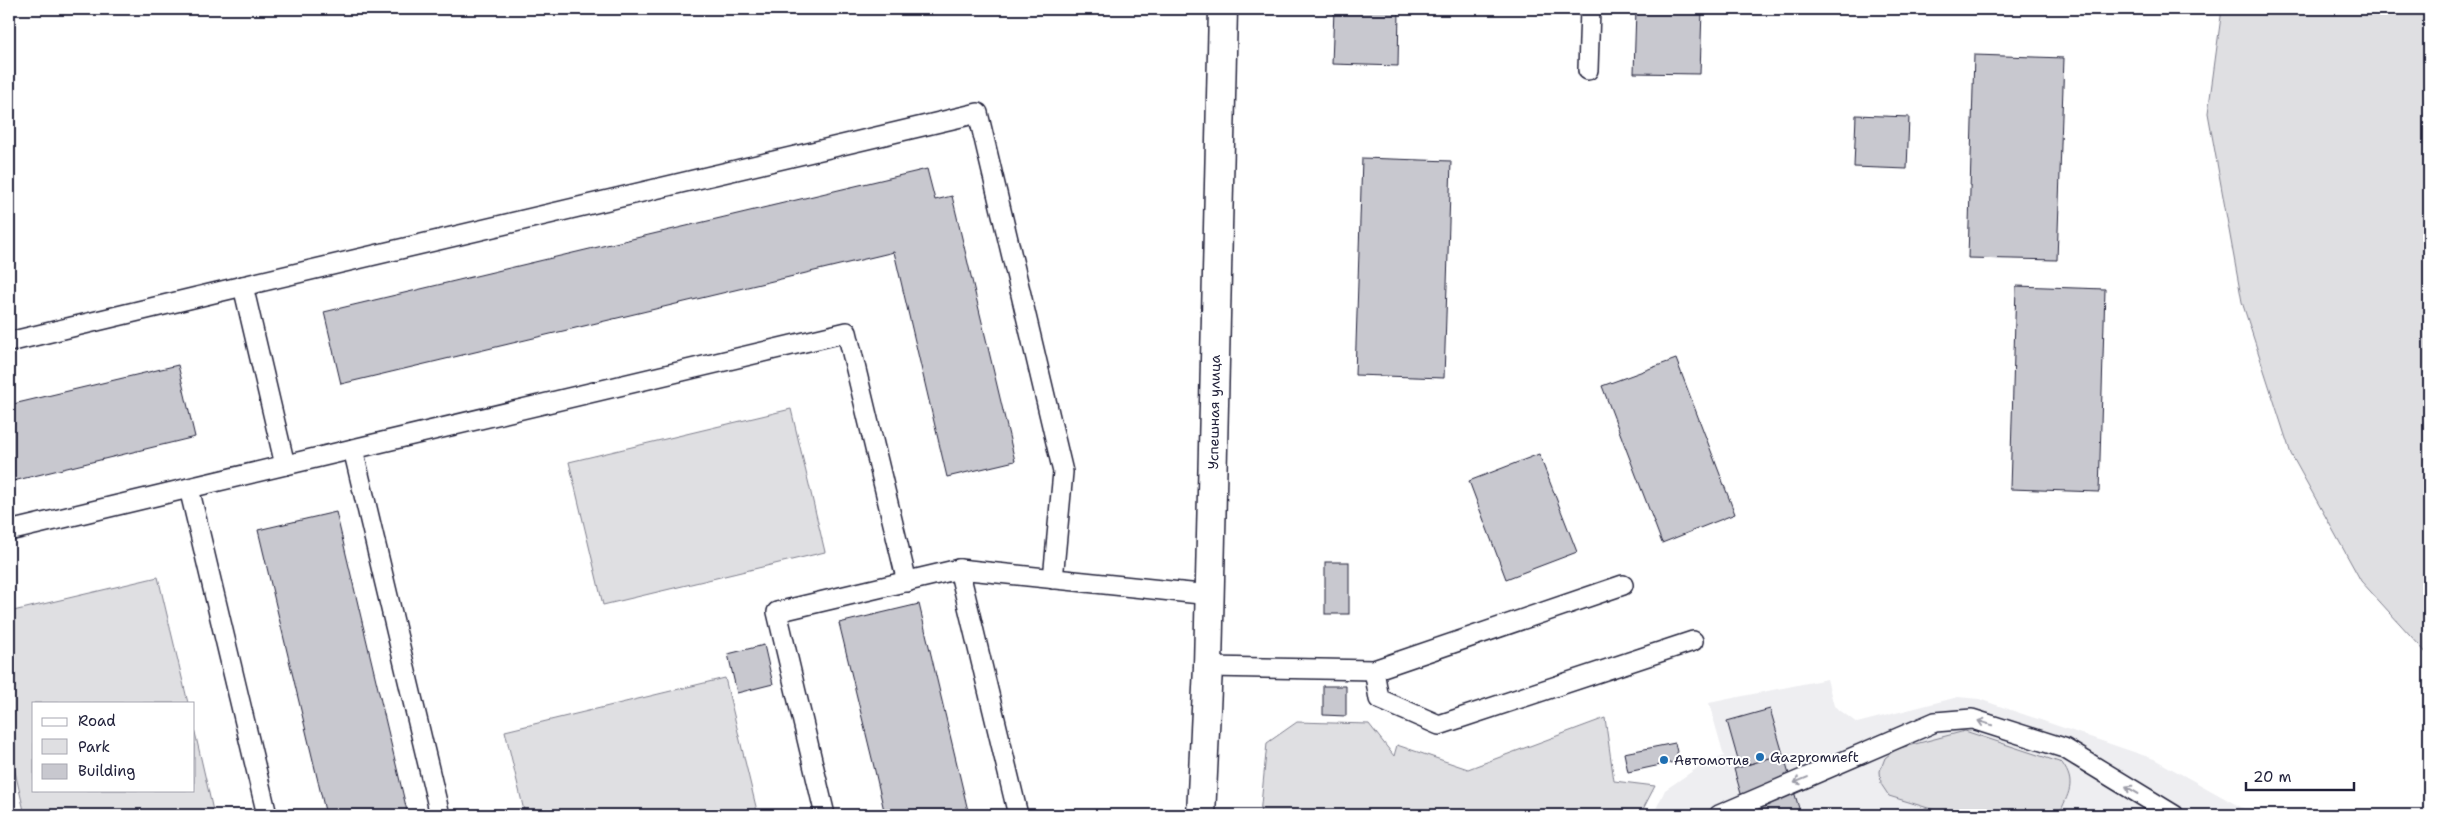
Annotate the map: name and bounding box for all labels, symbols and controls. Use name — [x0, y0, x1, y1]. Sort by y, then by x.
street label: Успешная улица — [1204, 354, 1224, 470]
legend — [32, 702, 195, 792]
text: Road — [78, 711, 116, 731]
one-way arrow — [1978, 718, 1994, 728]
text: Park — [78, 737, 110, 757]
place label: Gazpromneft — [1770, 748, 1859, 766]
place label: Автомотив — [1674, 751, 1749, 769]
marker: Gazpromneft — [1754, 751, 1766, 763]
marker: Автомотив — [1658, 754, 1670, 766]
scale bar — [2246, 759, 2353, 791]
text: Building — [78, 761, 135, 781]
text: 20 m — [2253, 767, 2292, 787]
one-way arrow — [1794, 775, 1809, 785]
one-way arrow — [2126, 784, 2140, 794]

